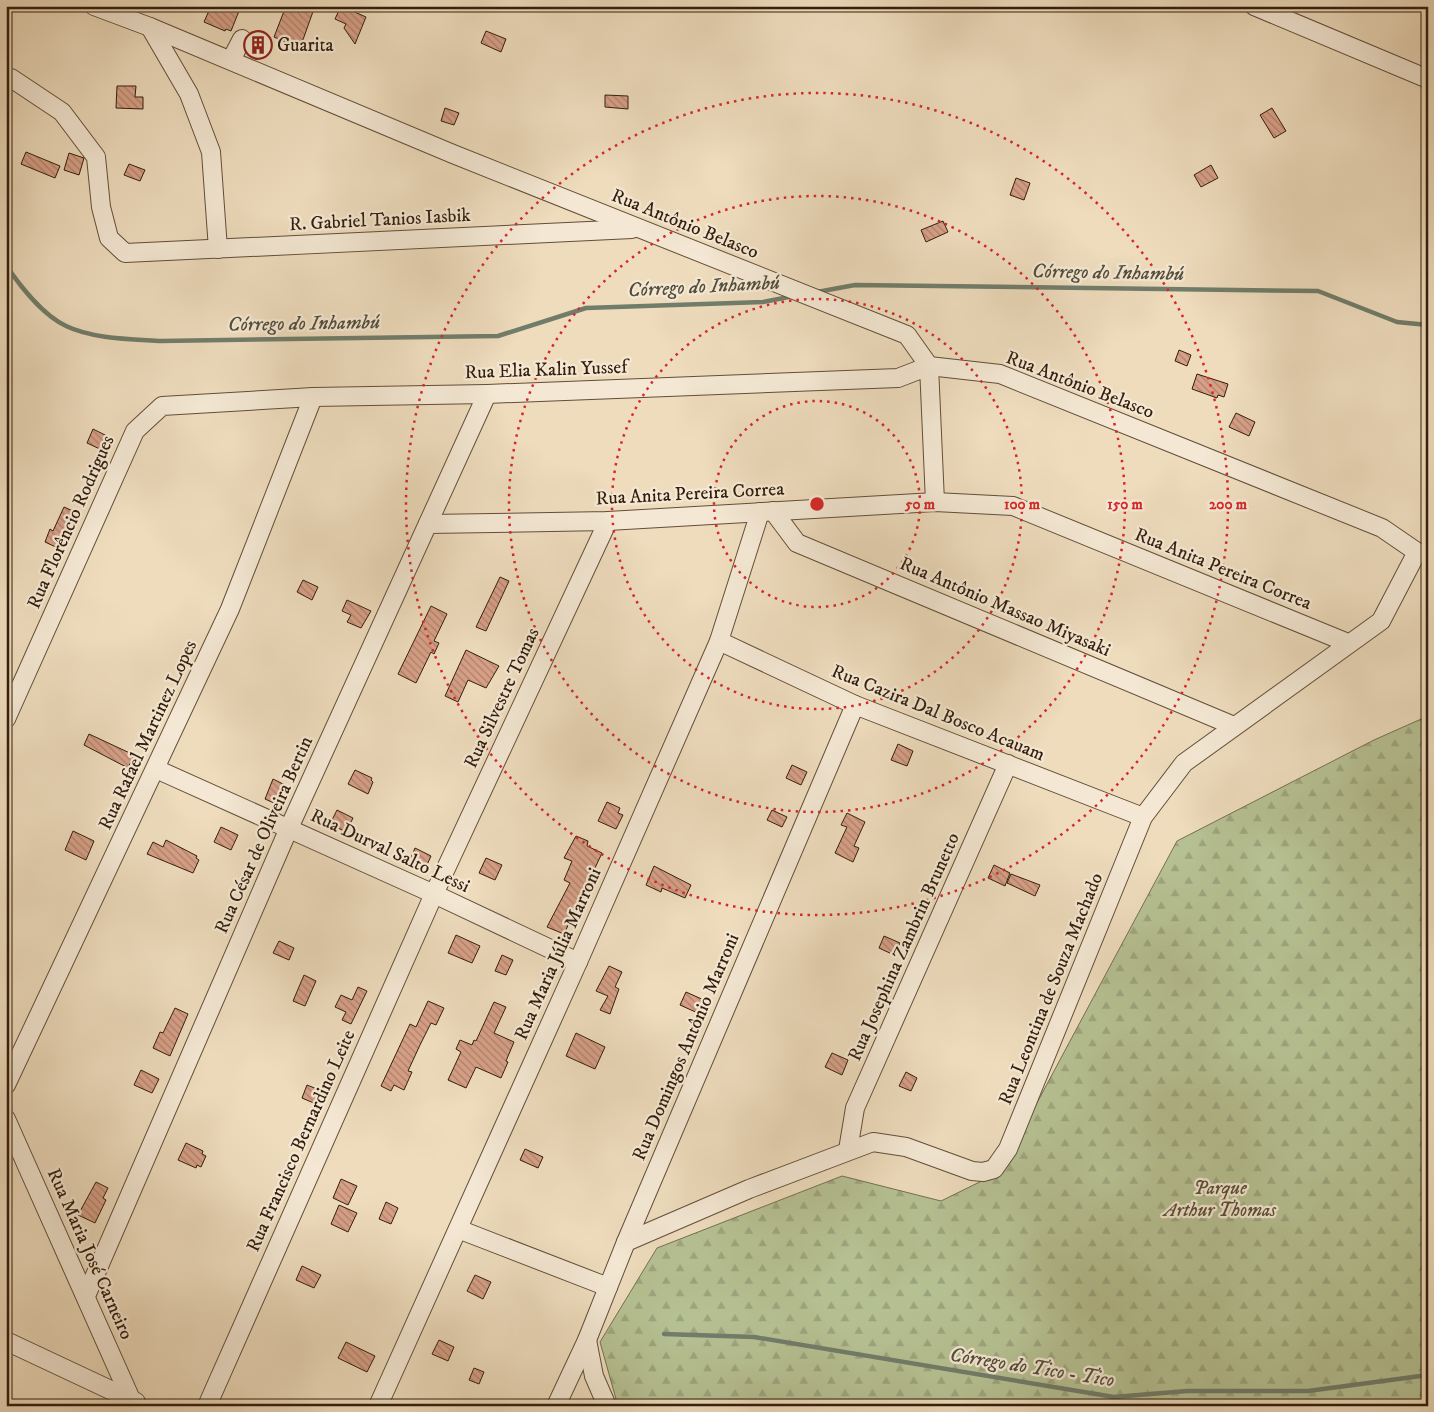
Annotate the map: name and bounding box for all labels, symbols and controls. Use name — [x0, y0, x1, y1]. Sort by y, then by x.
building icon: Guarita — [243, 30, 273, 60]
place label: Guarita — [277, 34, 334, 57]
street label: Rua Antônio Belasco — [608, 184, 762, 264]
street label: R. Gabriel Tanios Iasbik — [289, 204, 472, 236]
water label: Córrego do Inhambú — [1032, 259, 1185, 287]
water label: Córrego do Inhambú — [627, 270, 781, 303]
water label: Córrego do Inhambú — [228, 310, 381, 338]
street label: Rua Antônio Belasco — [1003, 346, 1157, 424]
street label: Rua Elia Kalin Yussef — [464, 356, 631, 384]
street label: Rua Florêncio Rodrigues — [22, 432, 120, 612]
street label: Rua Anita Pereira Correa — [595, 478, 785, 510]
centre of rings — [808, 495, 826, 513]
text: 50 m — [904, 495, 936, 514]
text: 100 m — [1004, 495, 1041, 514]
text: 150 m — [1107, 495, 1143, 514]
text: 200 m — [1209, 495, 1248, 514]
street label: Rua Anita Pereira Correa — [1131, 523, 1315, 615]
street label: Rua Antônio Massao Miyasaki — [896, 552, 1114, 662]
street label: Rua Silvestre Tomas — [459, 624, 545, 772]
street label: Rua Rafael Martinez Lopes — [94, 636, 202, 834]
street label: Rua Cazira Dal Bosco Acauam — [828, 660, 1048, 766]
street label: Rua César de Oliveira Bertin — [210, 733, 318, 937]
street label: Rua Durval Salto Lessi — [307, 804, 473, 898]
street label: Rua Josephina Zambrin Brunetto — [843, 829, 965, 1065]
street label: Rua Maria Júlia Marroni — [510, 864, 606, 1044]
street label: Rua Leontina de Souza Machado — [994, 870, 1108, 1108]
street label: Rua Domingos Antônio Marroni — [628, 930, 744, 1164]
street label: Rua Francisco Bernardino Leite — [242, 1026, 360, 1256]
street label: Rua Maria José Carneiro — [42, 1165, 138, 1343]
park label: Parque Arthur Thomas — [1162, 1177, 1277, 1222]
water label: Córrego do Tico - Tico — [948, 1343, 1116, 1393]

